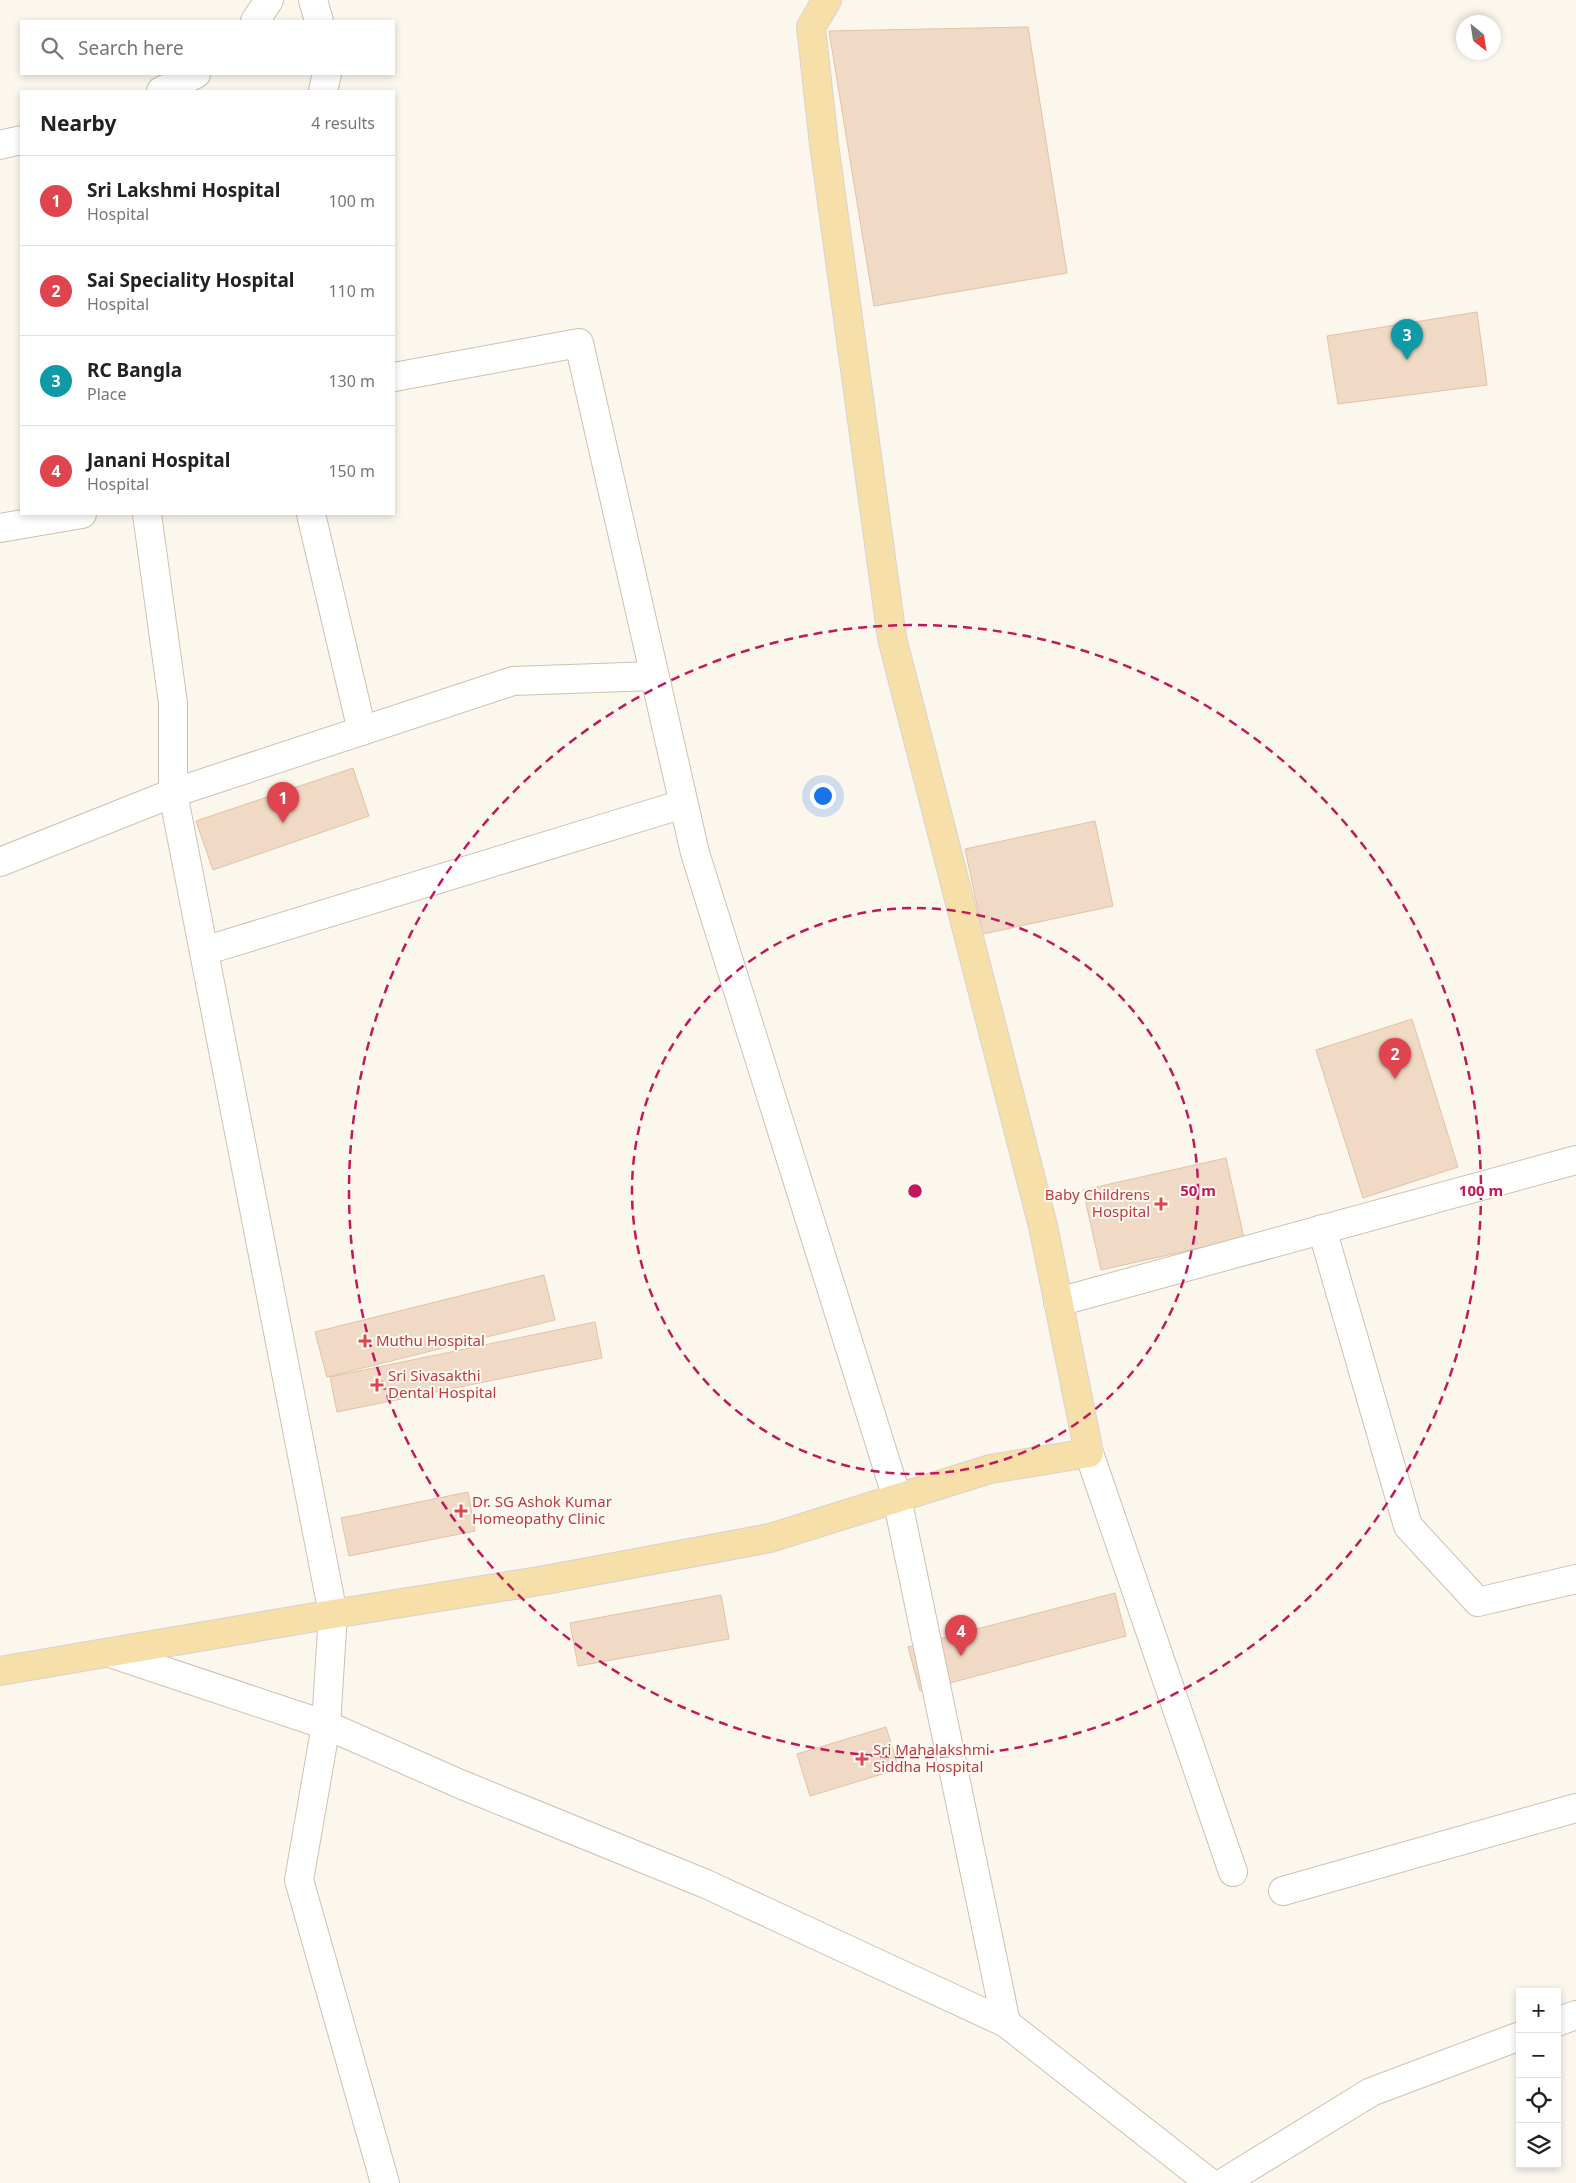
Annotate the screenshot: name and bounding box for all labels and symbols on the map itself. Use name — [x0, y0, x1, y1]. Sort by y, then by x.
north arrow — [1456, 15, 1501, 60]
pin: 3 — [1391, 319, 1423, 360]
pin: 1 — [267, 782, 299, 823]
your location — [810, 783, 836, 809]
pin: 2 — [1379, 1038, 1411, 1079]
text: 50 m — [1180, 1180, 1216, 1200]
text: 100 m — [1459, 1180, 1503, 1200]
centre of rings — [906, 1182, 924, 1200]
place label: Baby Childrens Hospital — [1045, 1184, 1150, 1221]
marker: Baby Childrens Hospital — [1154, 1197, 1168, 1211]
place label: Muthu Hospital — [376, 1330, 485, 1350]
marker: Muthu Hospital — [358, 1334, 372, 1348]
place label: Sri Sivasakthi Dental Hospital — [388, 1365, 496, 1402]
marker: Sri Sivasakthi Dental Hospital — [370, 1378, 384, 1392]
place label: Dr. SG Ashok Kumar Homeopathy Clinic — [472, 1491, 612, 1528]
marker: Dr. SG Ashok Kumar Homeopathy Clinic — [454, 1504, 468, 1518]
pin: 4 — [945, 1615, 977, 1656]
place label: Sri Mahalakshmi Siddha Hospital — [873, 1739, 990, 1776]
marker: Sri Mahalakshmi Siddha Hospital — [855, 1752, 869, 1766]

